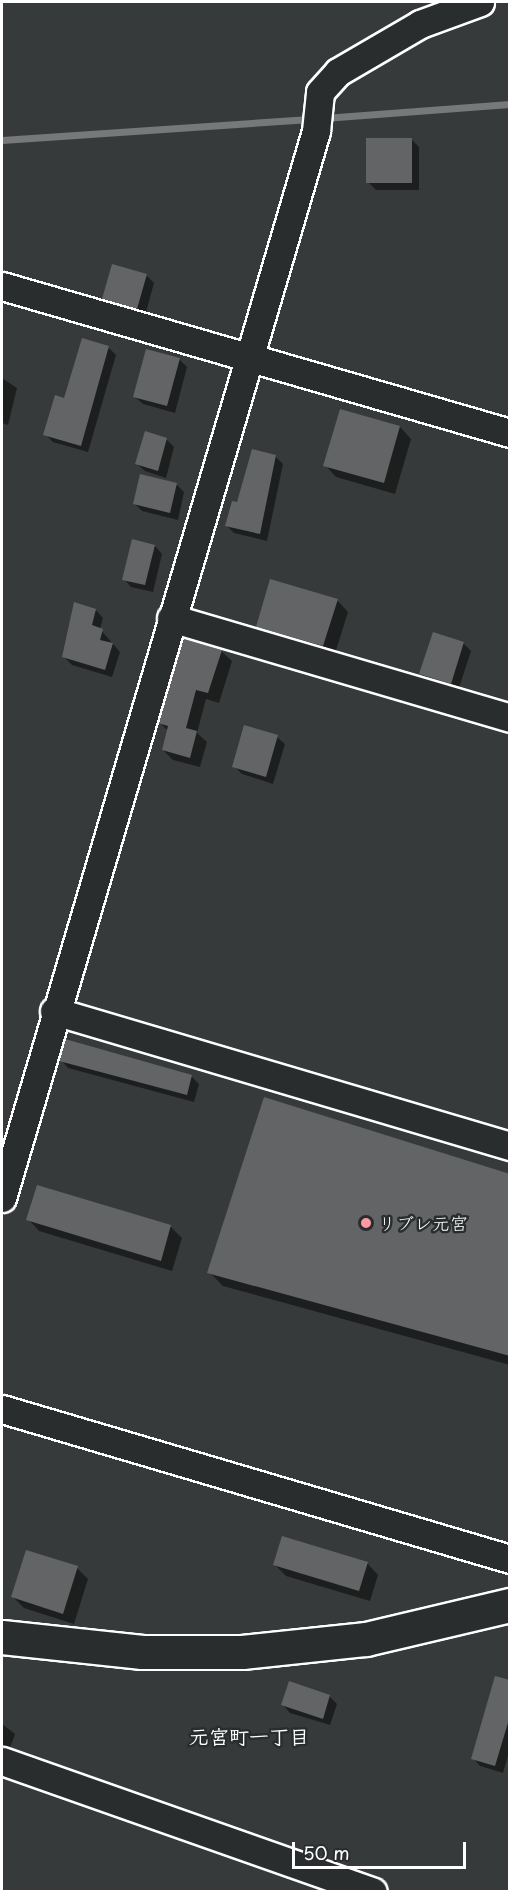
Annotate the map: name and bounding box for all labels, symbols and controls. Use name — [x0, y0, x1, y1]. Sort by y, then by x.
place label: リブレ元宮 — [378, 1212, 468, 1234]
marker: リブレ元宮 — [359, 1216, 373, 1230]
district label: 元宮町一丁目 — [189, 1724, 309, 1748]
scale bar — [295, 1830, 469, 1868]
text: 50 m — [303, 1839, 350, 1866]

